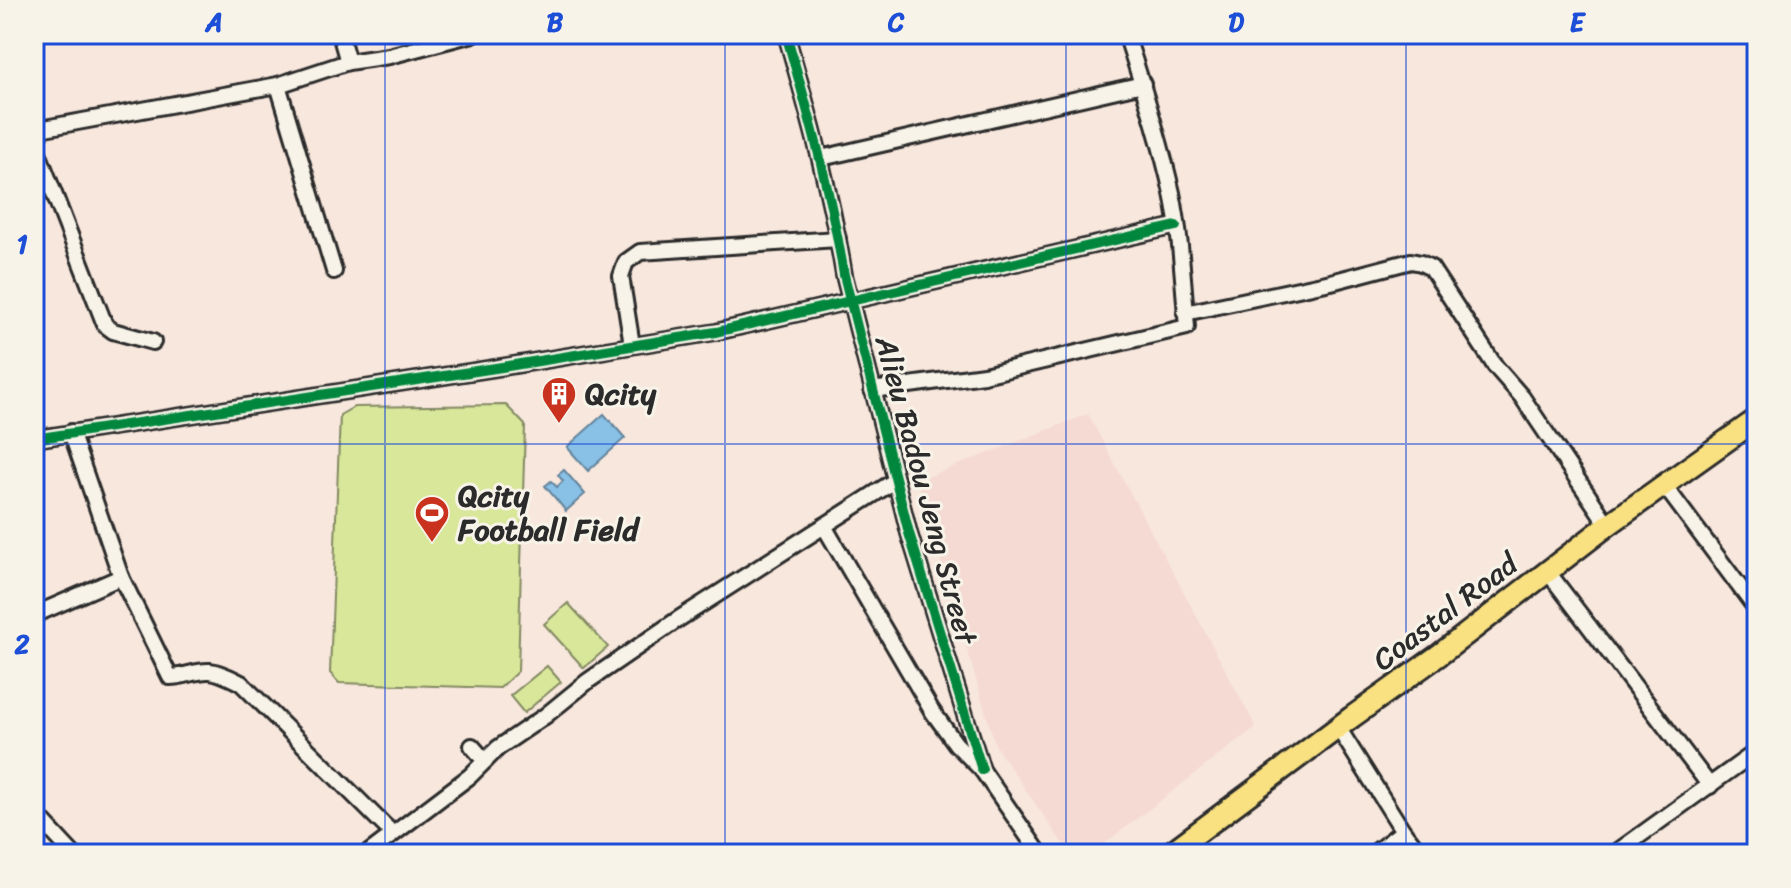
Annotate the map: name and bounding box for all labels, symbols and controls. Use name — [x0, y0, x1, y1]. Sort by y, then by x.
text: A — [204, 0, 223, 45]
text: B — [547, 0, 564, 45]
text: C — [887, 0, 905, 45]
text: D — [1228, 0, 1244, 45]
text: E — [1570, 0, 1587, 45]
text: 1 — [16, 221, 28, 267]
street label: Alieu Badou Jeng Street — [859, 329, 994, 652]
place label: Qcity — [585, 367, 657, 421]
building icon: Qcity — [540, 375, 578, 425]
place label: Qcity Football Field — [457, 469, 641, 557]
sports icon: Qcity Football Field — [413, 494, 451, 544]
street label: Coastal Road — [1360, 537, 1532, 685]
text: 2 — [13, 621, 30, 667]

